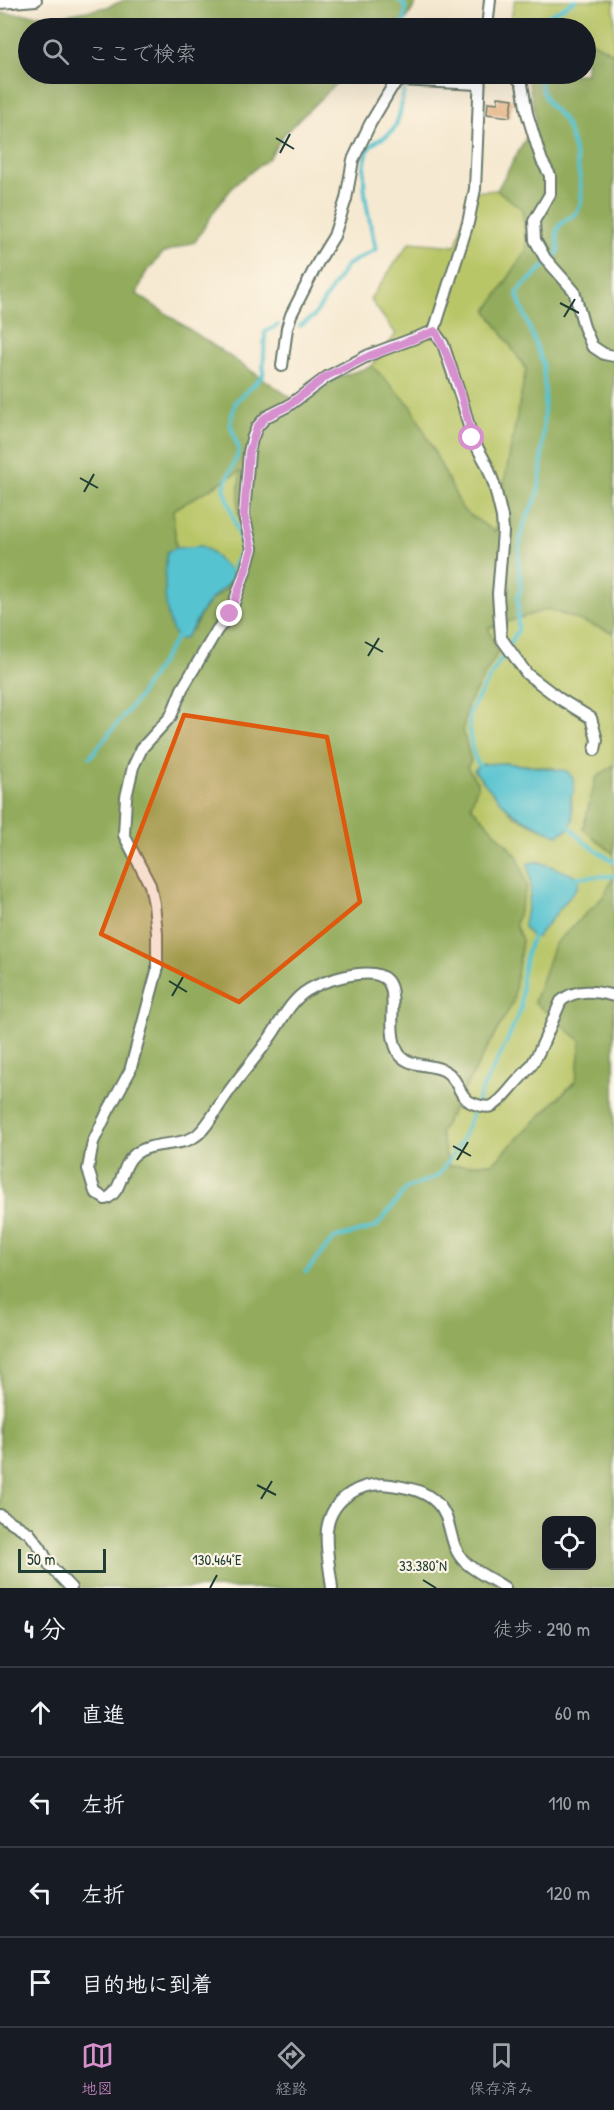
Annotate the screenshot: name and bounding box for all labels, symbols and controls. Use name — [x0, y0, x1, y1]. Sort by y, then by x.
search box — [18, 18, 596, 84]
icon: search — [39, 35, 72, 68]
text: ここで検索 — [87, 38, 197, 68]
route start — [458, 424, 484, 450]
route end — [216, 600, 242, 626]
map controls — [542, 1516, 596, 1570]
button: locate — [542, 1516, 596, 1570]
scale bar — [18, 1546, 106, 1574]
text: 50 m — [27, 1548, 56, 1570]
text: 130.464°E — [192, 1549, 242, 1570]
text: 33.380°N — [399, 1555, 447, 1576]
text: 4 分 — [24, 1611, 66, 1646]
text: 徒歩 · 290 m — [493, 1615, 590, 1642]
icon: ahead — [24, 1696, 57, 1729]
text: 直進 — [81, 1699, 125, 1729]
text: 60 m — [555, 1699, 590, 1726]
icon: left — [24, 1786, 57, 1819]
text: 左折 — [81, 1789, 125, 1819]
text: 110 m — [548, 1789, 590, 1816]
icon: left — [24, 1876, 57, 1909]
text: 左折 — [81, 1879, 125, 1909]
text: 120 m — [546, 1879, 590, 1906]
icon: arrive — [24, 1966, 57, 1999]
text: 目的地に到着 — [81, 1969, 213, 1999]
tab: 地図 — [81, 2039, 114, 2099]
tab: 経路 — [275, 2039, 308, 2099]
tab: 保存済み — [469, 2039, 533, 2099]

